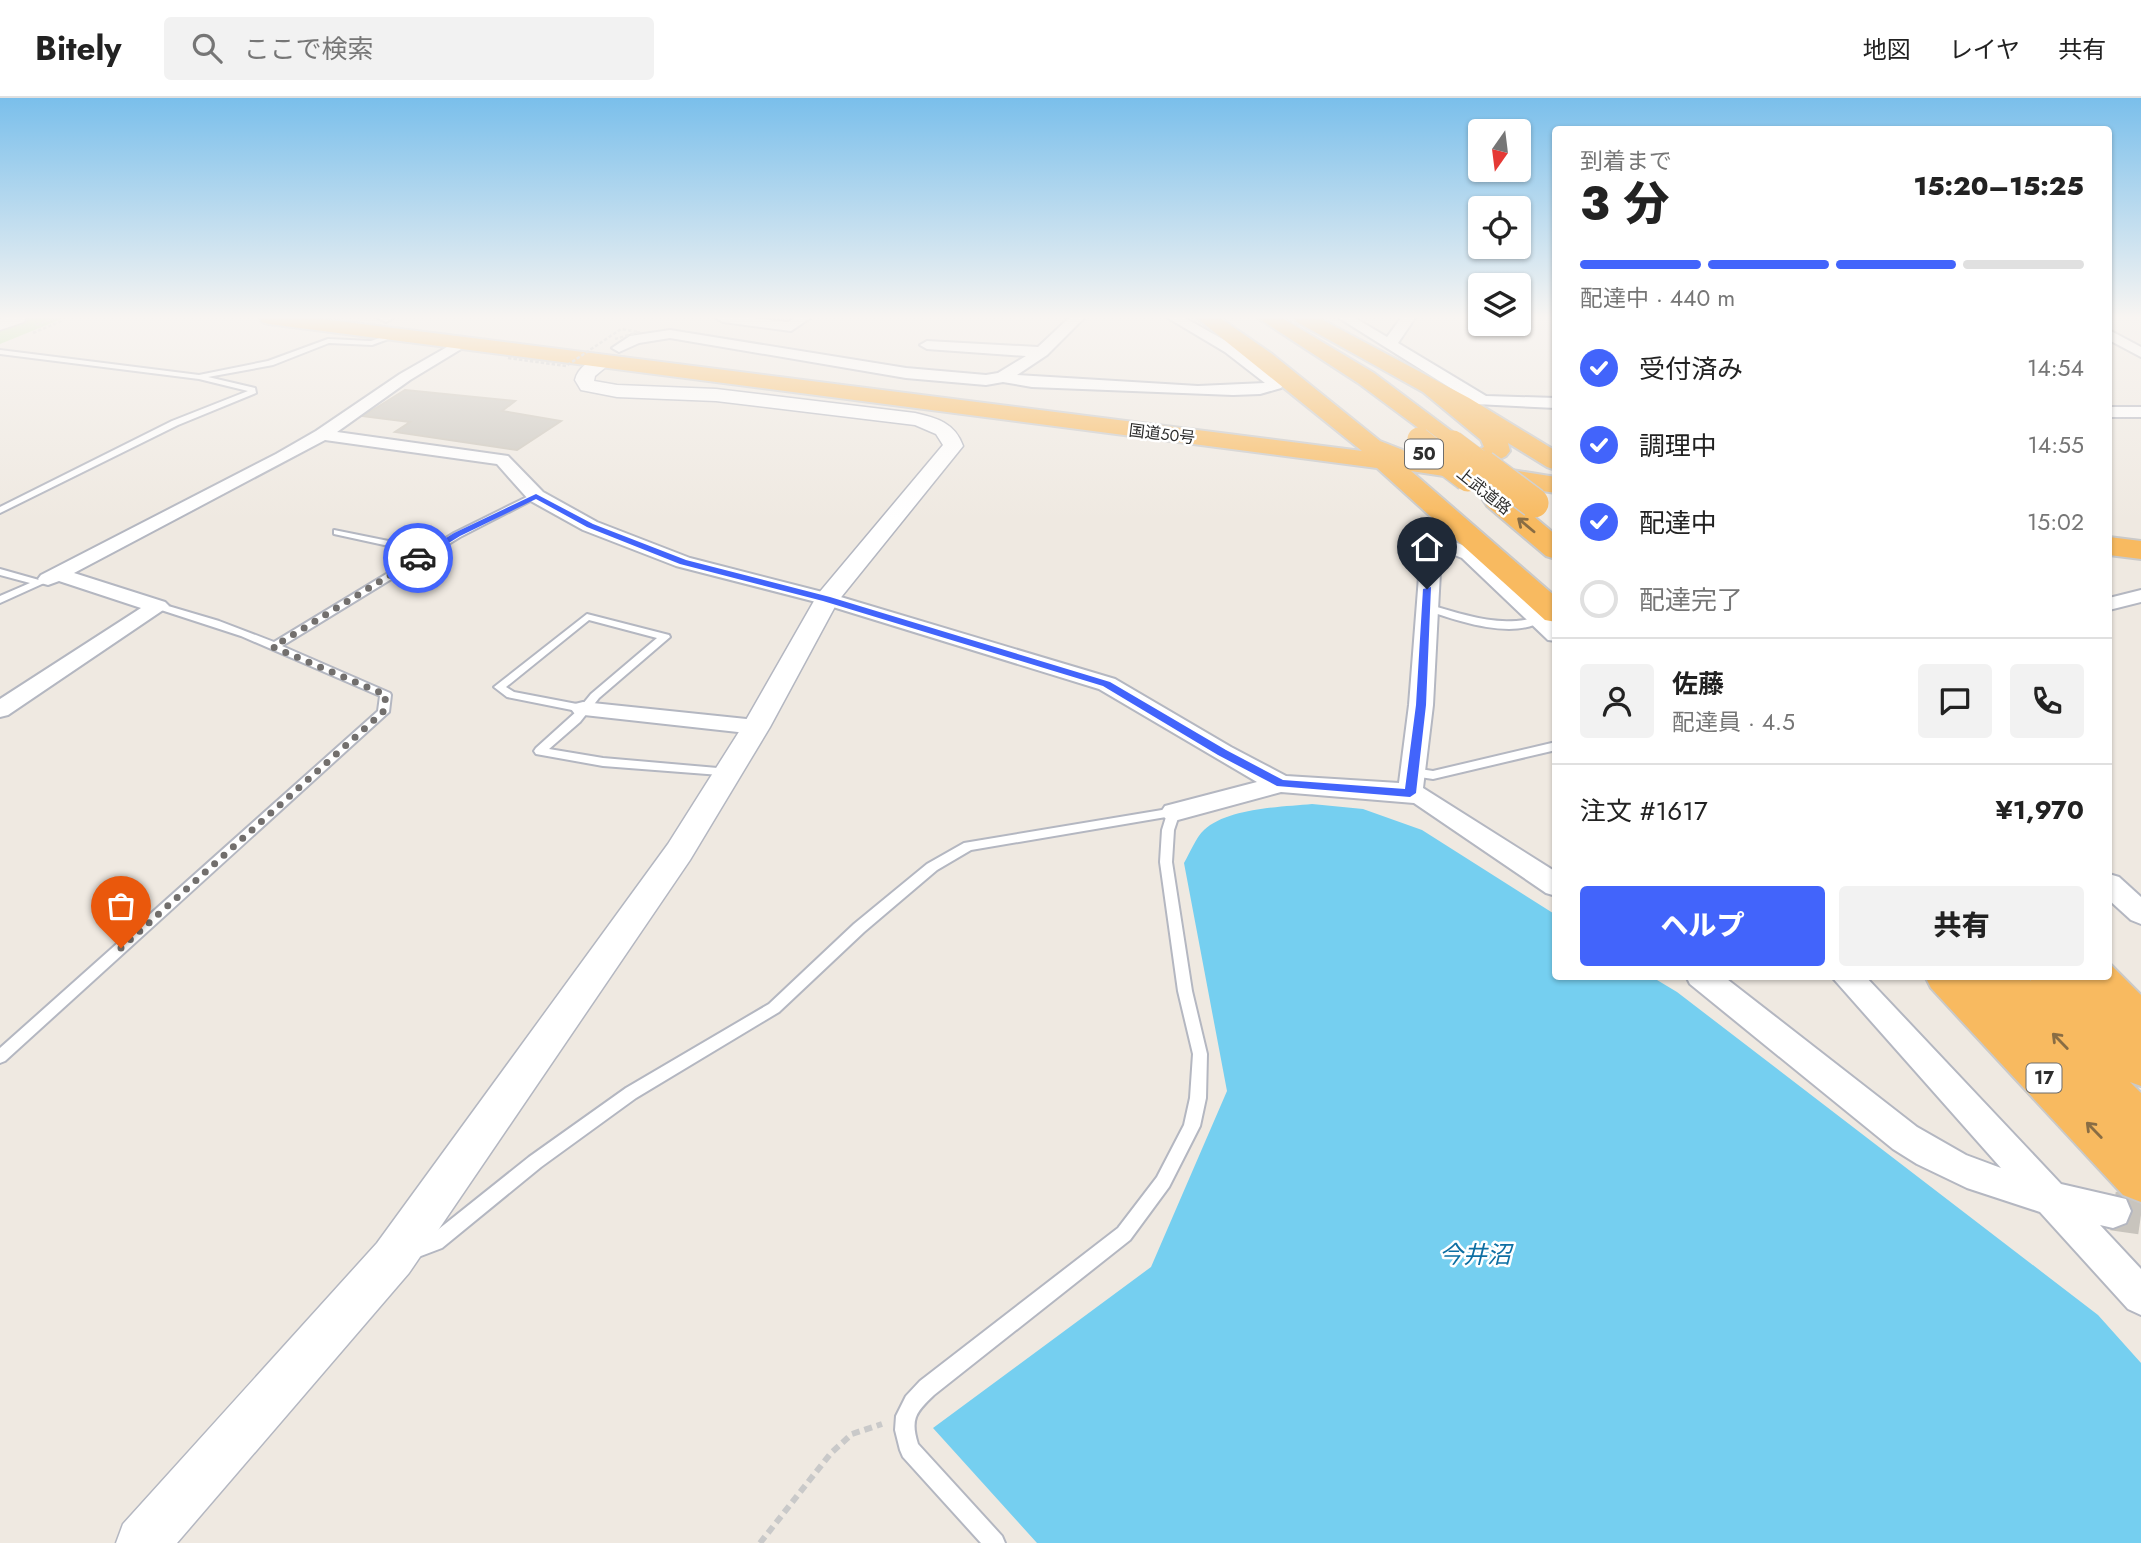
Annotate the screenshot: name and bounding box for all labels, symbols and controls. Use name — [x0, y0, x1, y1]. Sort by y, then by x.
search box — [164, 17, 654, 80]
text: Bitely — [35, 25, 122, 72]
icon: search — [188, 29, 226, 67]
text: ここで検索 — [244, 30, 374, 68]
text: 地図 — [1863, 32, 1911, 67]
text: レイヤ — [1949, 32, 2020, 67]
text: 共有 — [2058, 32, 2106, 67]
north arrow — [1468, 119, 1531, 182]
map controls — [1468, 119, 1531, 336]
text: 到着まで — [1580, 144, 1672, 178]
text: 15:20–15:25 — [1913, 167, 2084, 205]
text: 3 分 — [1580, 171, 1669, 237]
button: locate — [1468, 196, 1531, 259]
button: layers — [1468, 273, 1531, 336]
text: 配達中 · 440 m — [1580, 281, 1735, 315]
icon: check — [1580, 349, 1618, 387]
text: 受付済み — [1639, 350, 1743, 388]
text: 14:54 — [2027, 351, 2084, 385]
street label: 国道50号 — [1128, 419, 1196, 449]
icon: check — [1580, 426, 1618, 464]
text: 調理中 — [1639, 427, 1717, 465]
text: 14:55 — [2027, 428, 2084, 462]
road number: 50 — [1405, 440, 1443, 468]
street label: 上武道路 — [1452, 462, 1516, 520]
icon: check — [1580, 503, 1618, 541]
text: 配達中 — [1639, 504, 1717, 542]
text: 15:02 — [2027, 505, 2084, 539]
pin — [1397, 517, 1457, 589]
one-way arrow — [1518, 517, 1536, 533]
courier — [383, 523, 453, 593]
icon: home — [1408, 528, 1446, 566]
icon: car — [399, 539, 437, 577]
text: 配達完了 — [1639, 581, 1743, 619]
button: person — [1580, 664, 1654, 738]
button: chat — [1918, 664, 1992, 738]
button: phone — [2010, 664, 2084, 738]
text: 佐藤 — [1672, 665, 1724, 703]
text: 配達員 · 4.5 — [1672, 705, 1795, 739]
text: ¥1,970 — [1995, 791, 2084, 829]
text: 注文 #1617 — [1580, 792, 1708, 830]
pin — [91, 876, 151, 948]
button: ヘルプ — [1580, 886, 1825, 966]
button: 共有 — [1839, 886, 2084, 966]
icon: bag — [102, 887, 140, 925]
one-way arrow — [2051, 1033, 2068, 1050]
road number: 17 — [2026, 1063, 2062, 1093]
one-way arrow — [2085, 1122, 2102, 1139]
water label: 今井沼 — [1439, 1237, 1514, 1272]

